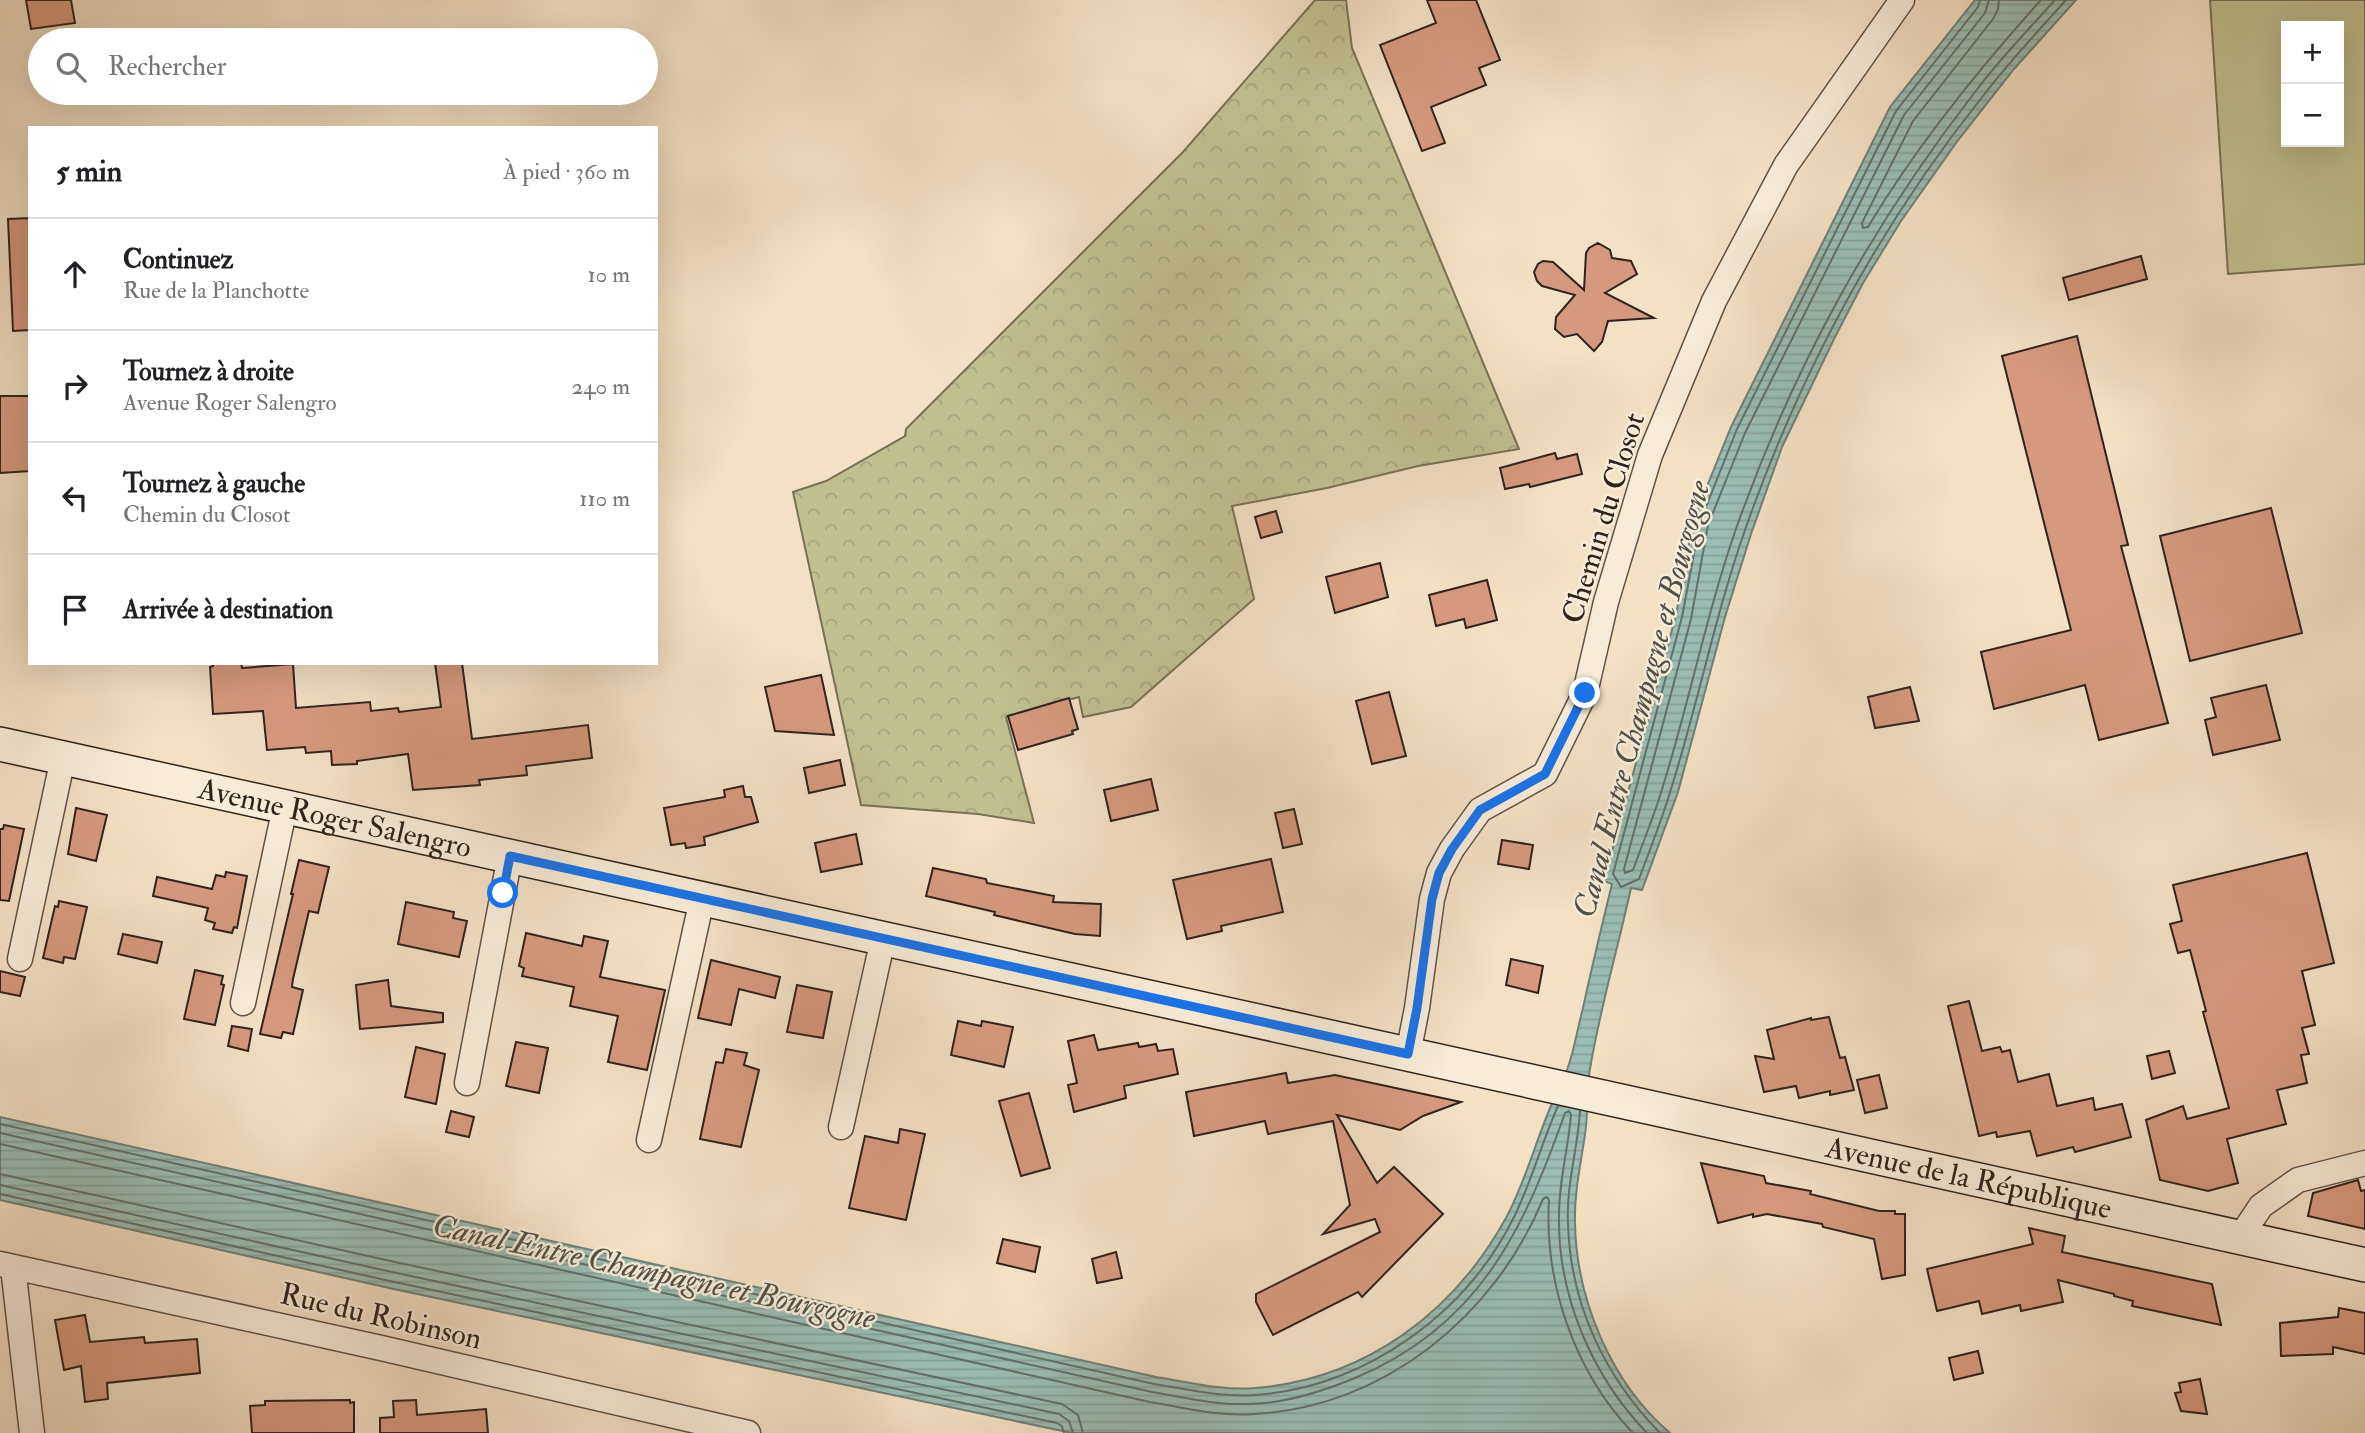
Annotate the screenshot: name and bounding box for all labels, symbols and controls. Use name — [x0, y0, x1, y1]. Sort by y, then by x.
map controls — [2281, 21, 2344, 147]
button: + — [2281, 21, 2344, 84]
search box — [28, 28, 658, 105]
icon: search — [52, 48, 90, 86]
text: Rechercher — [108, 51, 227, 83]
button: − — [2281, 84, 2344, 147]
text: 5 min — [56, 153, 122, 190]
text: À pied · 360 m — [503, 157, 630, 186]
text: Continuez — [123, 244, 233, 276]
icon: ahead — [56, 255, 94, 293]
text: 10 m — [587, 260, 630, 289]
text: Rue de la Planchotte — [123, 276, 309, 305]
text: Tournez à droite — [123, 356, 294, 388]
icon: right — [56, 367, 94, 405]
text: 240 m — [571, 372, 630, 401]
text: Avenue Roger Salengro — [123, 388, 336, 417]
street label: Chemin du Closot — [1554, 408, 1653, 628]
text: Tournez à gauche — [123, 468, 305, 500]
water label: Canal Entre Champagne et Bourgogne — [1564, 476, 1720, 922]
icon: left — [56, 479, 94, 517]
text: 110 m — [579, 484, 630, 513]
text: Chemin du Closot — [123, 500, 290, 529]
icon: arrive — [56, 591, 94, 629]
text: Arrivée à destination — [123, 594, 333, 626]
route end — [1569, 677, 1600, 708]
street label: Avenue Roger Salengro — [194, 770, 475, 866]
route start — [487, 877, 518, 908]
street label: Avenue de la République — [1821, 1129, 2115, 1228]
water label: Canal Entre Champagne et Bourgogne — [429, 1206, 879, 1339]
street label: Rue du Robinson — [276, 1275, 485, 1358]

